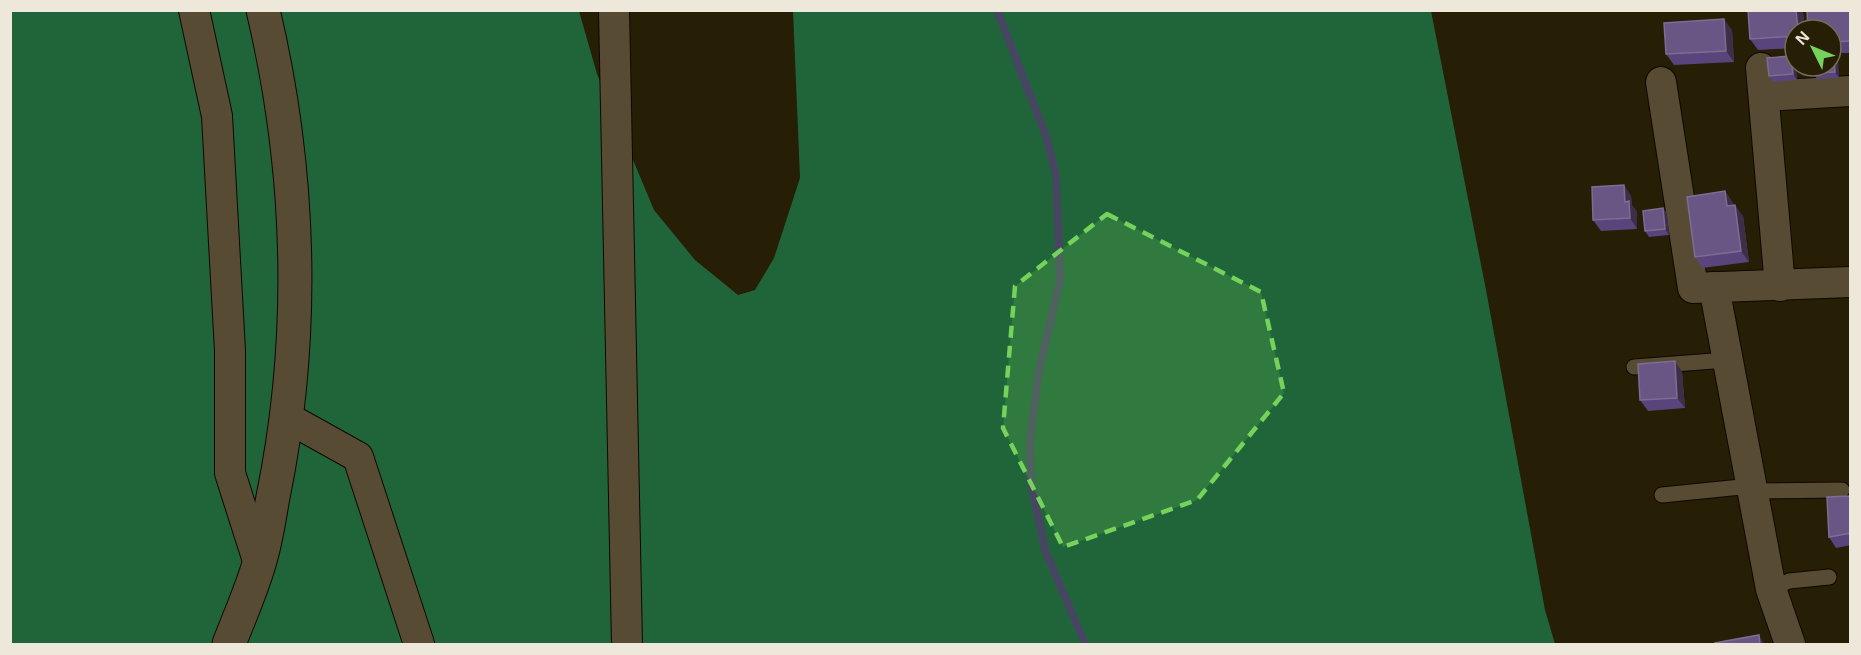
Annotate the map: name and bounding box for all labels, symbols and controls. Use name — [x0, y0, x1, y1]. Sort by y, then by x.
north arrow — [1783, 18, 1843, 78]
text: N — [1792, 28, 1813, 48]

